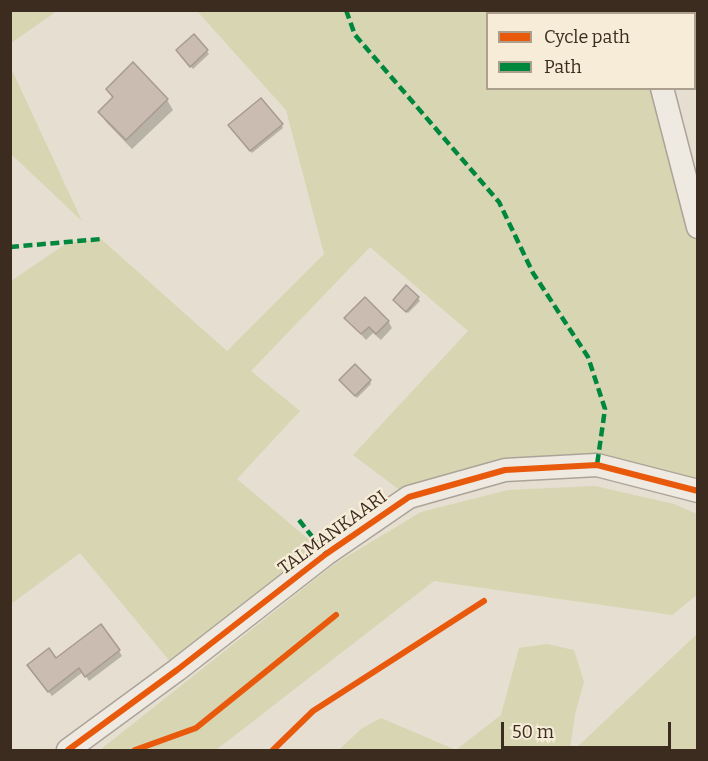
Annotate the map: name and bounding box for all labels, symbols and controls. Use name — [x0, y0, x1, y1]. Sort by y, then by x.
legend — [486, 12, 696, 90]
text: Cycle path — [544, 26, 630, 48]
text: Path — [544, 56, 582, 78]
street label: TALMANKAARI — [274, 486, 392, 580]
scale bar — [504, 710, 674, 748]
text: 50 m — [512, 721, 554, 743]

